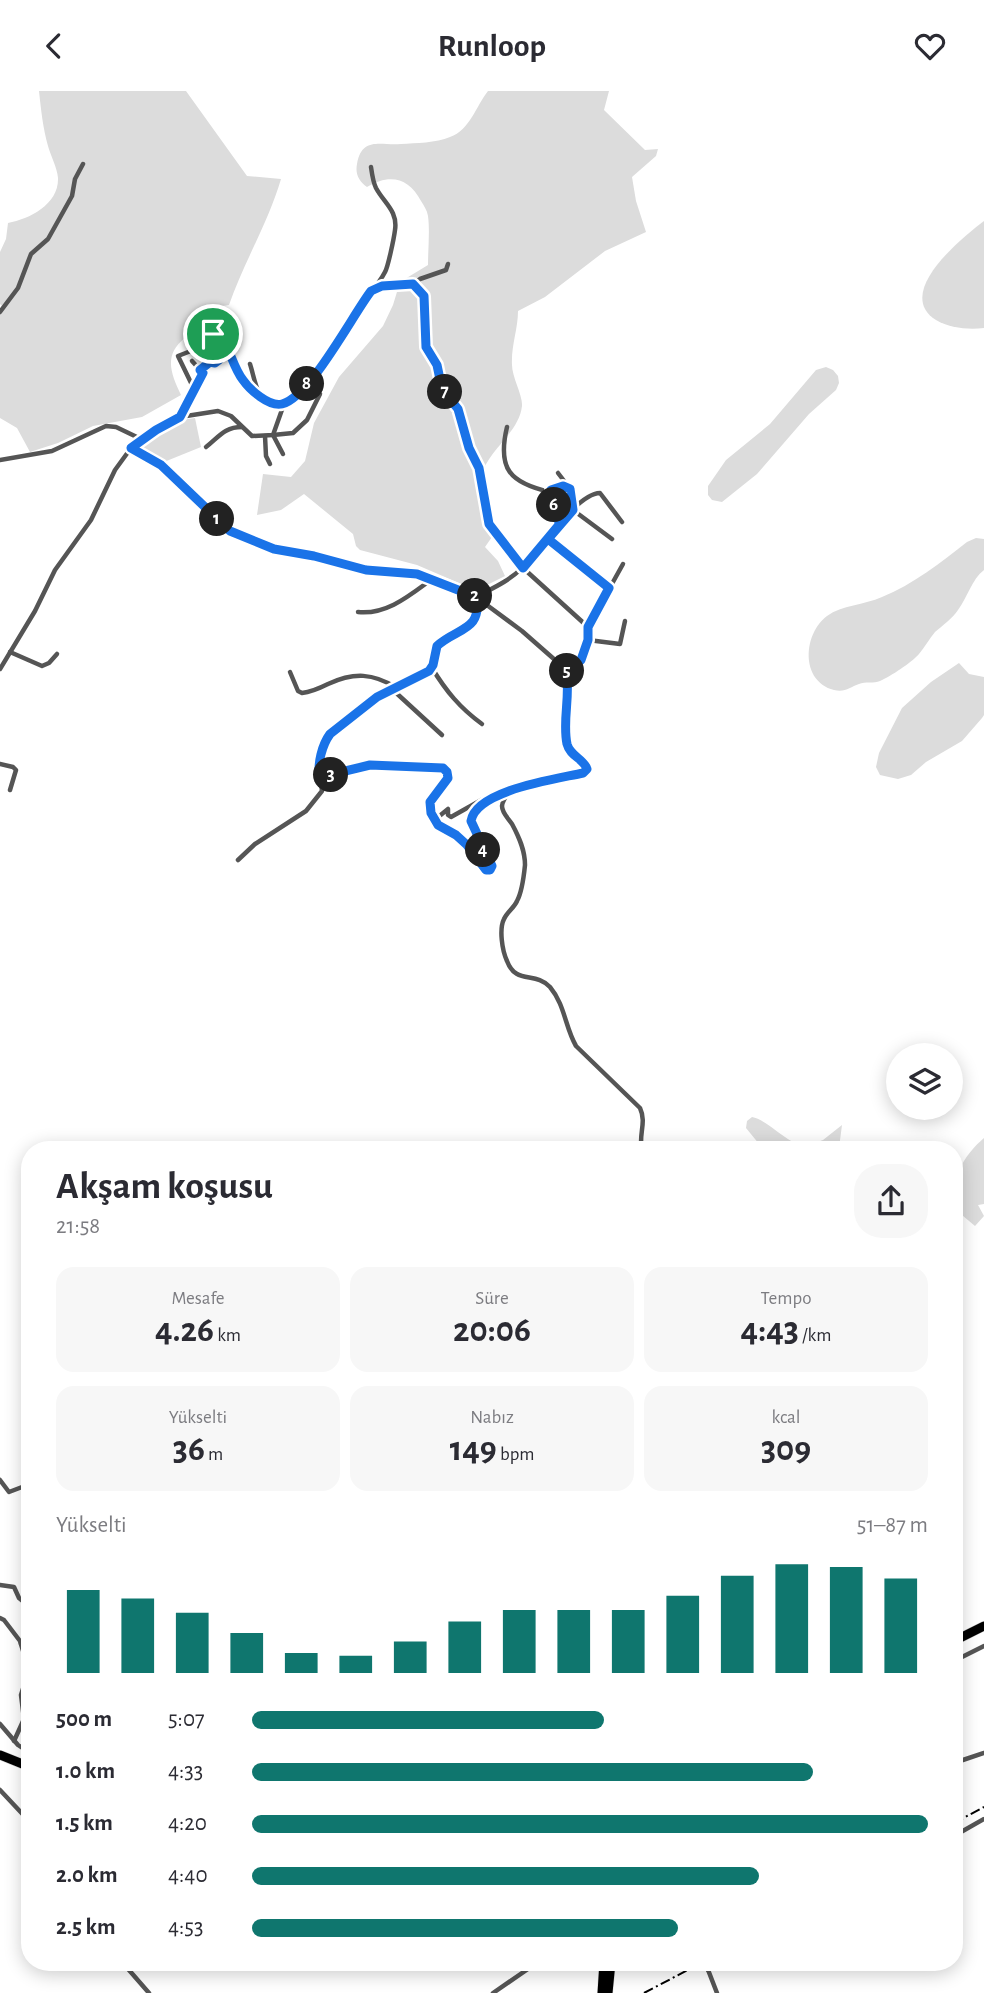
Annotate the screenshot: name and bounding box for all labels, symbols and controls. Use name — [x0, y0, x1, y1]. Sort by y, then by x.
icon: back — [35, 27, 73, 65]
icon: heart — [911, 27, 949, 65]
text: Runloop — [438, 30, 546, 62]
pin — [183, 304, 243, 364]
icon: arrive — [194, 315, 232, 353]
pin: 8 — [290, 367, 324, 401]
text: 8 — [302, 374, 311, 393]
pin: 7 — [428, 375, 462, 409]
text: 7 — [440, 382, 449, 401]
pin: 6 — [536, 487, 572, 523]
text: 6 — [549, 495, 558, 514]
pin: 1 — [200, 501, 234, 537]
text: 1 — [213, 509, 220, 528]
pin: 2 — [458, 579, 492, 613]
text: 2 — [470, 586, 479, 605]
pin: 5 — [550, 653, 584, 689]
text: 5 — [562, 661, 571, 680]
pin: 3 — [314, 757, 348, 793]
text: 3 — [326, 765, 335, 784]
pin: 4 — [466, 833, 500, 867]
text: 4 — [478, 840, 487, 859]
map controls — [886, 1043, 963, 1120]
button: layers — [886, 1043, 963, 1120]
button: share — [854, 1164, 928, 1238]
text: Akşam koşusu — [56, 1168, 273, 1206]
text: 21:58 — [56, 1215, 100, 1238]
text: Mesafe — [171, 1289, 225, 1308]
text: Süre — [475, 1289, 509, 1308]
text: Tempo — [760, 1289, 812, 1308]
text: 4.26 — [155, 1313, 214, 1348]
text: 20:06 — [453, 1313, 531, 1348]
text: 4:43 — [741, 1313, 799, 1348]
text: km — [214, 1326, 241, 1345]
text: /km — [799, 1326, 831, 1345]
text: Yükselti — [169, 1408, 227, 1427]
text: Nabız — [470, 1408, 514, 1427]
text: kcal — [772, 1408, 800, 1427]
text: 36 — [173, 1432, 205, 1467]
text: 149 — [450, 1432, 497, 1467]
text: 309 — [761, 1432, 811, 1467]
text: m — [205, 1445, 223, 1464]
text: bpm — [497, 1445, 534, 1464]
text: Yükselti — [56, 1514, 127, 1537]
text: 51–87 m — [857, 1514, 928, 1537]
text: 500 m — [56, 1708, 112, 1731]
text: 5:07 — [168, 1708, 205, 1731]
text: 1.0 km — [56, 1760, 115, 1783]
text: 4:33 — [168, 1760, 203, 1783]
text: 1.5 km — [56, 1812, 113, 1835]
text: 4:20 — [168, 1812, 207, 1835]
text: 2.0 km — [56, 1864, 118, 1887]
text: 4:40 — [168, 1864, 208, 1887]
text: 2.5 km — [56, 1916, 115, 1939]
text: 4:53 — [168, 1916, 203, 1939]

